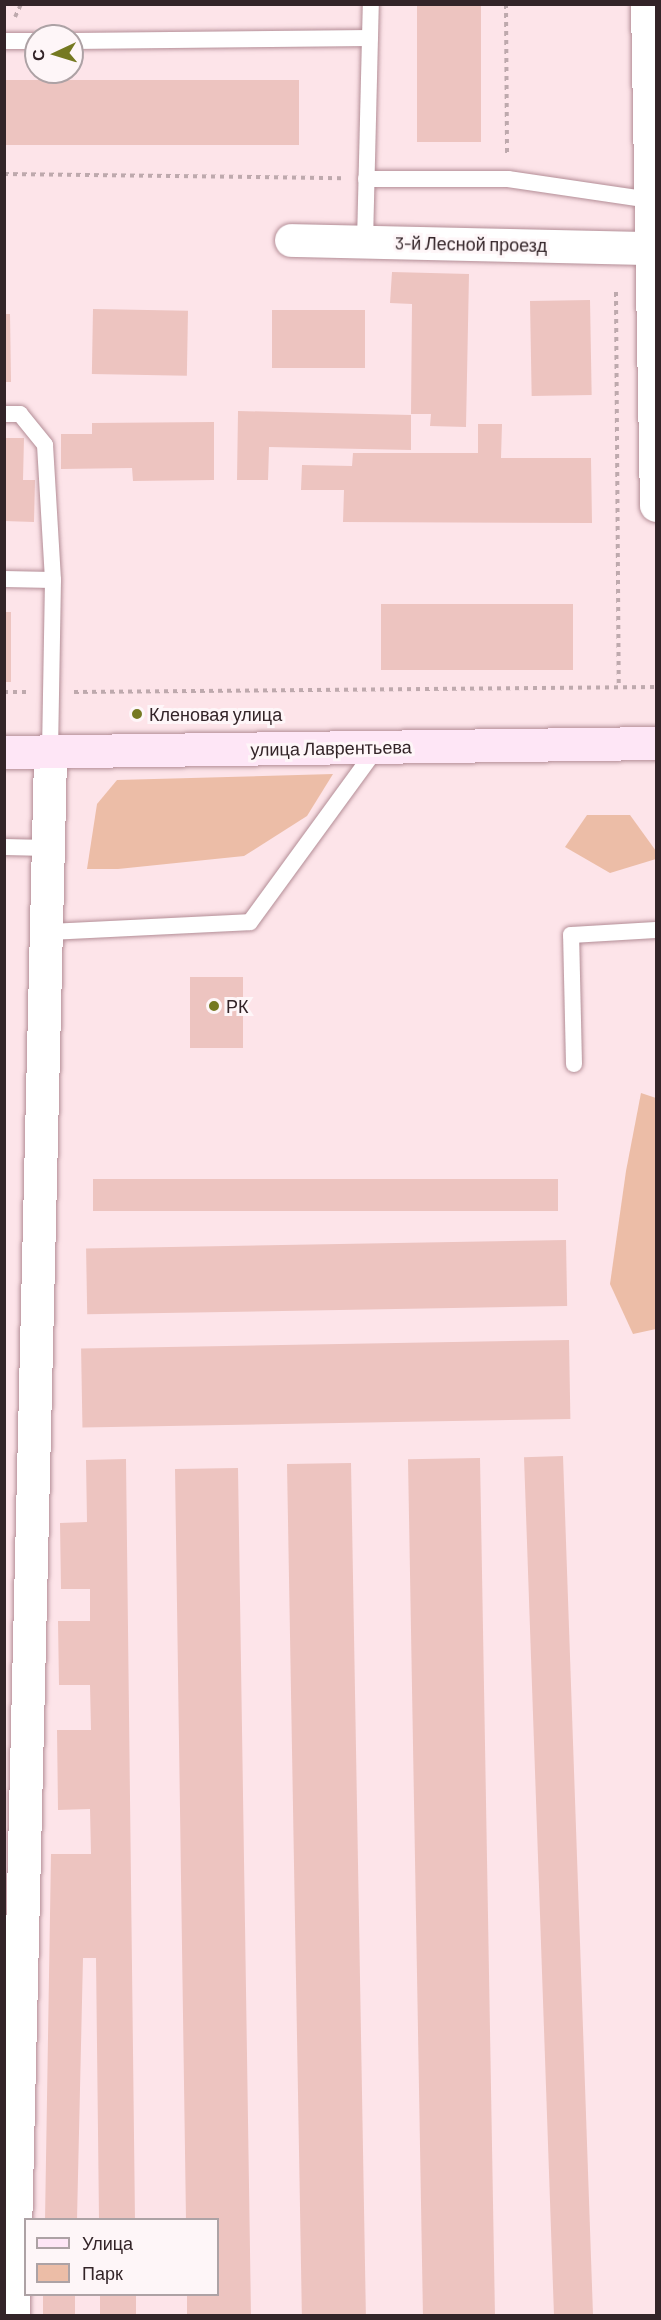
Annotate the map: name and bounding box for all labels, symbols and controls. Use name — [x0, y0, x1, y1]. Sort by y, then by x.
north arrow — [24, 24, 84, 84]
text: С — [28, 49, 47, 62]
street label: 3-й Лесной проезд — [395, 232, 547, 256]
place label: Кленовая улица — [149, 703, 282, 725]
marker: Кленовая улица — [130, 707, 144, 721]
street label: улица Лаврентьева — [250, 736, 412, 760]
place label: РК — [226, 995, 248, 1017]
marker: РК — [207, 999, 221, 1013]
legend — [24, 2218, 219, 2296]
text: Улица — [82, 2232, 133, 2254]
text: Парк — [82, 2262, 123, 2284]

